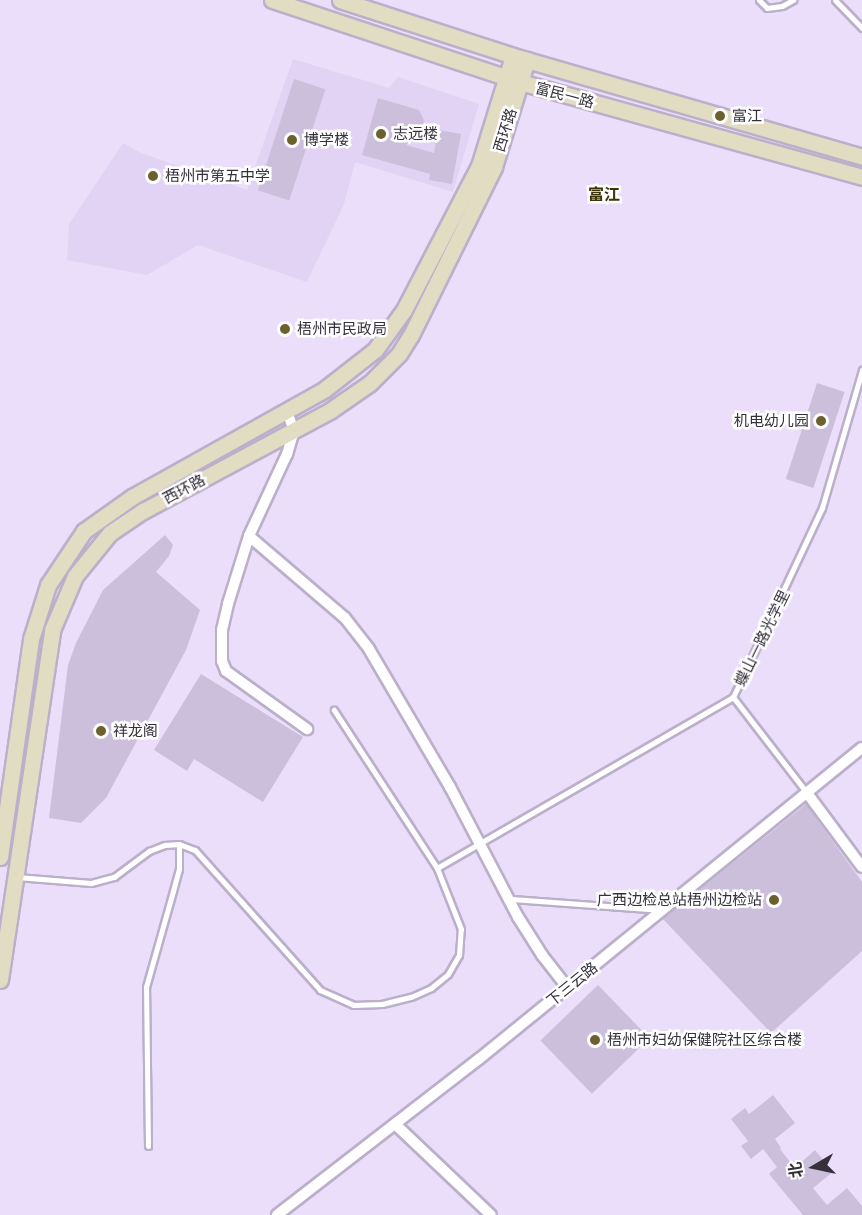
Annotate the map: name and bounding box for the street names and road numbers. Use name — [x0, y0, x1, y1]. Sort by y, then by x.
street label: 富民一路 — [534, 79, 596, 111]
street label: 西环路 — [490, 106, 520, 154]
street label: 西环路 — [160, 470, 208, 508]
street label: 蝶山一路光学里 — [731, 587, 793, 689]
street label: 下三云路 — [543, 958, 601, 1010]

